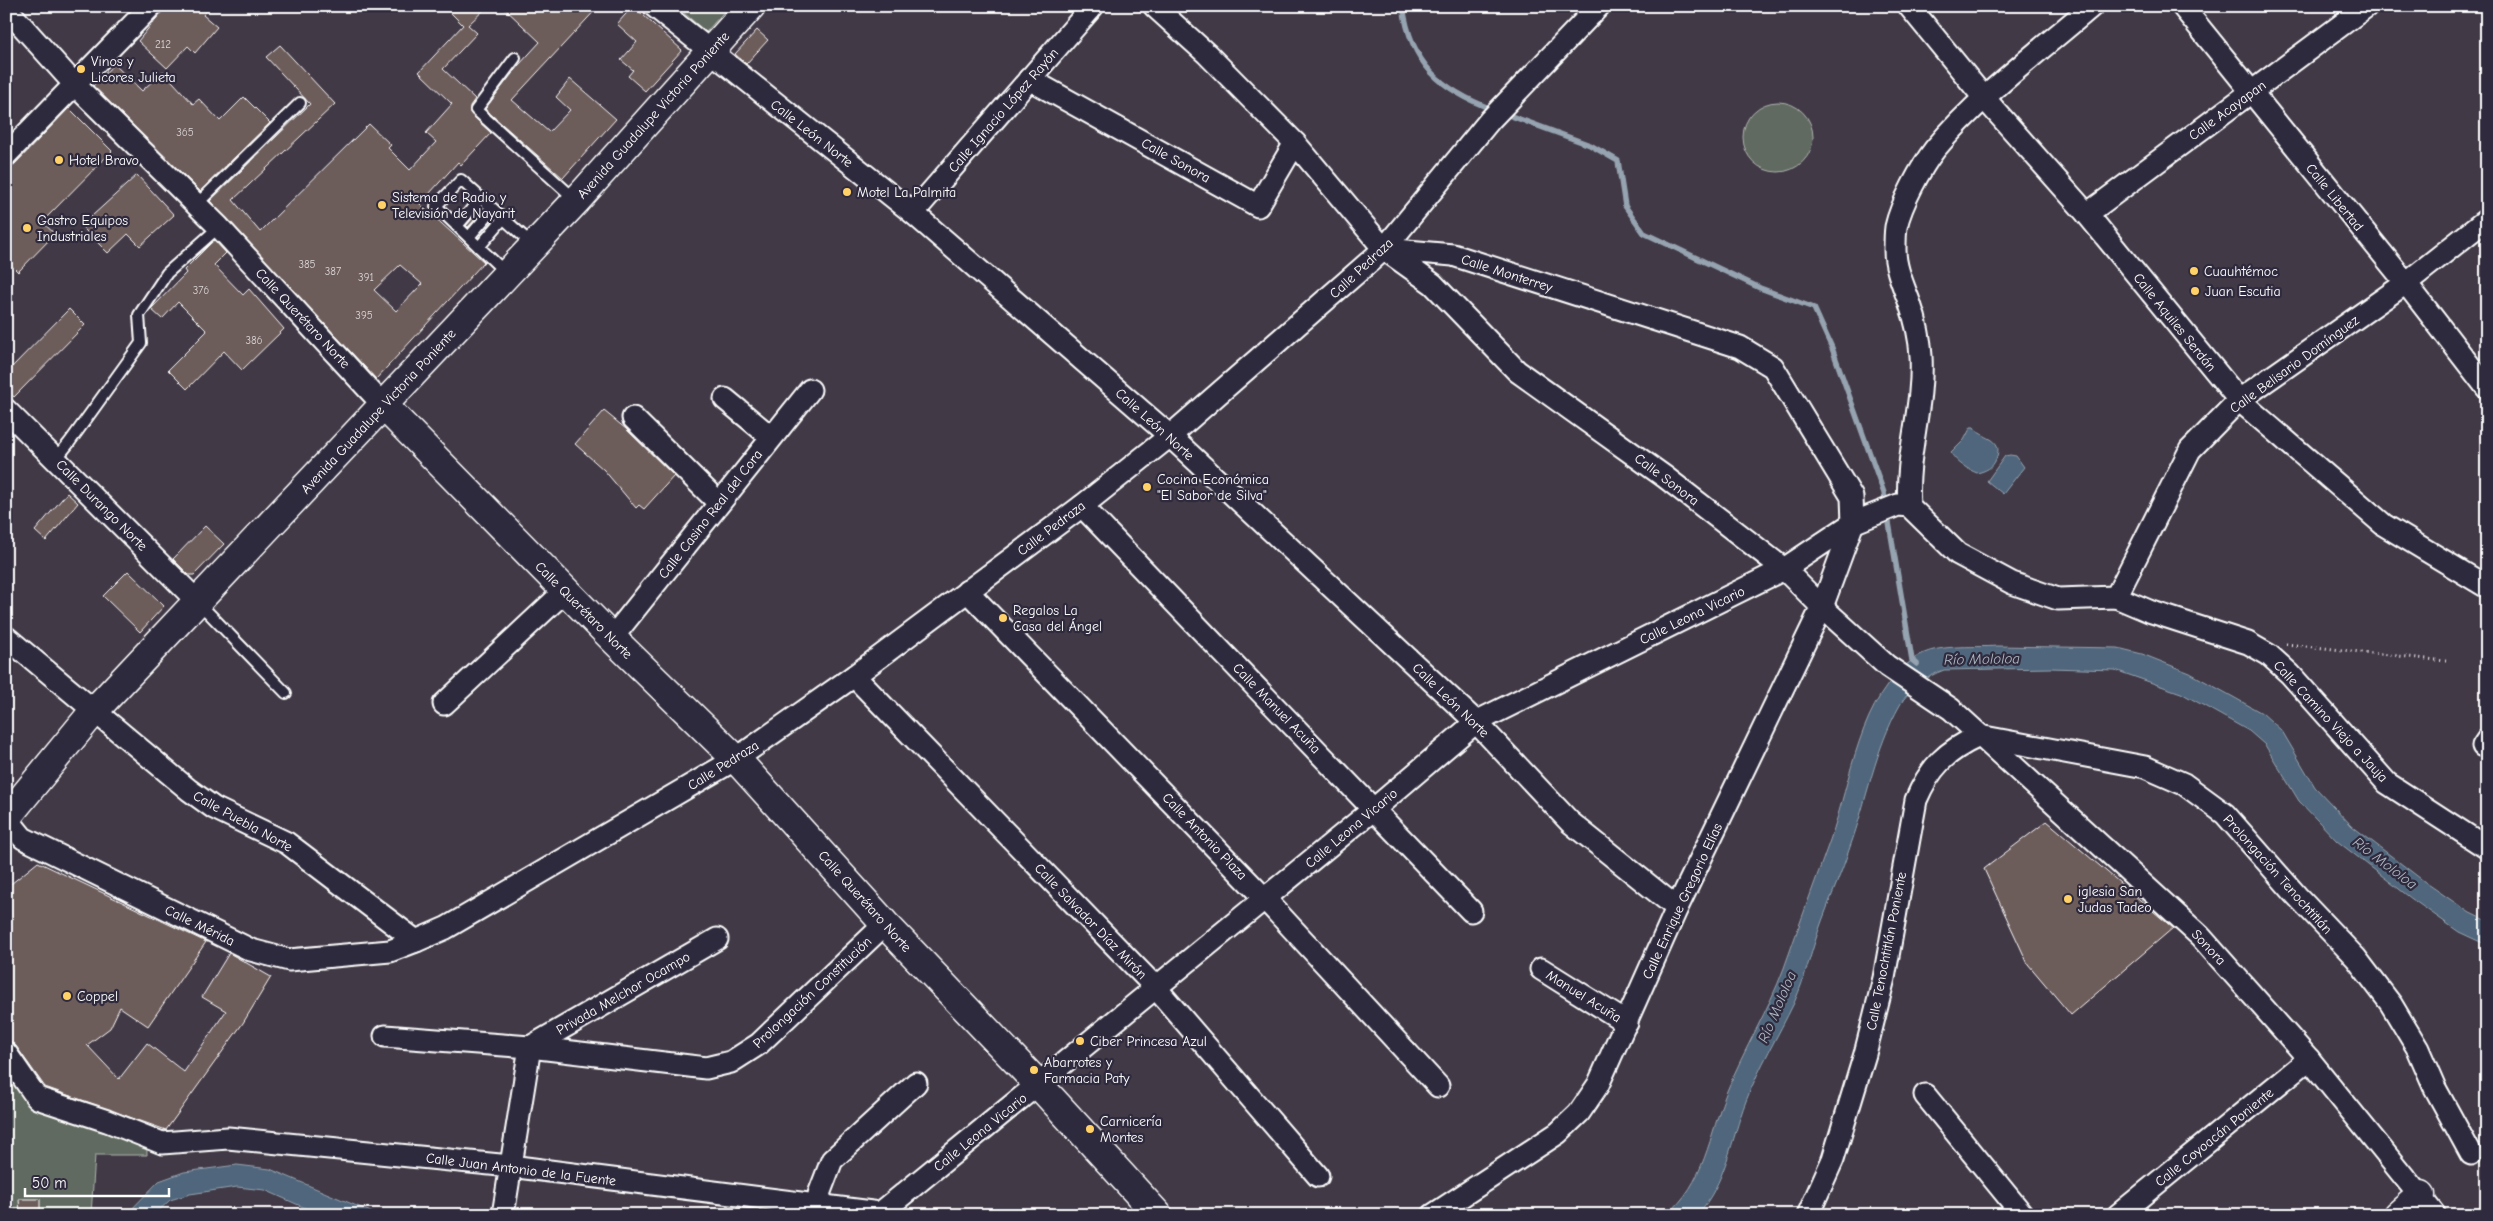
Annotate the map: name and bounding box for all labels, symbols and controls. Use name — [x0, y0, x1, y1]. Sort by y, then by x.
street label: Avenida Guadalupe Victoria Poniente — [574, 28, 733, 203]
house number: 212 — [155, 38, 171, 51]
street label: Calle Ignacio López Rayón — [945, 45, 1062, 176]
place label: Vinos y Licores Julieta — [91, 53, 176, 86]
marker: Vinos y Licores Julieta — [75, 63, 87, 75]
street label: Calle Acayapan — [2185, 77, 2269, 144]
street label: Calle León Norte — [767, 96, 856, 171]
house number: 365 — [176, 126, 194, 139]
street label: Calle Sonora — [1138, 134, 1213, 186]
place label: Hotel Bravo — [69, 152, 139, 169]
marker: Hotel Bravo — [53, 154, 65, 166]
street label: Calle Libertad — [2302, 160, 2367, 235]
place label: Motel La Palmita — [857, 184, 956, 201]
marker: Motel La Palmita — [841, 186, 853, 198]
place label: Sistema de Radio y Televisión de Nayarit — [392, 189, 516, 222]
marker: Sistema de Radio y Televisión de Nayarit — [376, 199, 388, 211]
place label: Gastro Equipos Industriales — [37, 212, 128, 245]
marker: Gastro Equipos Industriales — [21, 222, 33, 234]
street label: Calle Pedraza — [1326, 235, 1397, 302]
street label: Calle Monterrey — [1459, 251, 1555, 297]
house number: 385 — [298, 258, 316, 271]
place label: Cuauhtémoc — [2204, 263, 2278, 280]
street label: Calle Querétaro Norte — [252, 265, 353, 372]
house number: 387 — [325, 265, 341, 278]
marker: Cuauhtémoc — [2188, 265, 2200, 277]
street label: Calle Aquiles Serdán — [2130, 269, 2220, 375]
house number: 391 — [358, 271, 374, 284]
place label: Juan Escutia — [2205, 283, 2281, 300]
house number: 376 — [193, 284, 209, 297]
marker: Juan Escutia — [2189, 285, 2201, 297]
house number: 395 — [355, 309, 373, 322]
street label: Calle Belisario Domínguez — [2226, 312, 2362, 417]
street label: Avenida Guadalupe Victoria Poniente — [297, 325, 459, 497]
house number: 386 — [245, 334, 263, 347]
street label: Calle León Norte — [1112, 385, 1198, 464]
street label: Calle Casino Real del Cora — [655, 446, 766, 582]
street label: Calle Sonora — [1631, 450, 1702, 509]
street label: Calle Durango Norte — [52, 456, 151, 555]
place label: Cocina Económica "El Sabor de Silva" — [1157, 471, 1269, 504]
marker: Cocina Económica "El Sabor de Silva" — [1141, 481, 1153, 493]
street label: Calle Pedraza — [1014, 497, 1089, 560]
street label: Calle Querétaro Norte — [531, 558, 636, 663]
street label: Calle Leona Vicario — [1637, 583, 1748, 648]
place label: Regalos La Casa del Ángel — [1013, 602, 1102, 635]
marker: Regalos La Casa del Ángel — [997, 612, 1009, 624]
water label: Río Mololoa — [1944, 649, 2020, 669]
street label: Calle Camino Viejo a Jauja — [2270, 657, 2392, 786]
street label: Calle Manuel Acuña — [1229, 660, 1324, 757]
street label: Calle León Norte — [1409, 660, 1493, 741]
street label: Calle Pedraza — [684, 737, 762, 794]
street label: Calle Leona Vicario — [1302, 785, 1401, 872]
street label: Calle Puebla Norte — [190, 787, 295, 856]
street label: Calle Antonio Plaza — [1159, 789, 1251, 883]
street label: Prolongación Tenochtitlán — [2219, 811, 2336, 938]
street label: Calle Enrique Gregorio Elías — [1639, 820, 1726, 982]
water label: Río Mololoa — [2349, 833, 2421, 893]
street label: Calle Querétaro Norte — [815, 847, 915, 956]
street label: Calle Salvador Díaz Mirón — [1031, 860, 1150, 983]
street label: Calle Tenochtitlán Poniente — [1863, 870, 1910, 1032]
place label: iglesia San Judas Tadeo — [2078, 883, 2152, 916]
marker: iglesia San Judas Tadeo — [2062, 893, 2074, 905]
street label: Calle Mérida — [162, 901, 238, 950]
street label: Sonora — [2188, 926, 2229, 969]
street label: Prolongación Constitución — [749, 933, 875, 1052]
street label: Privada Melchor Ocampo — [553, 948, 693, 1039]
street label: Manuel Acuña — [1543, 967, 1625, 1026]
water label: Río Mololoa — [1754, 968, 1800, 1045]
place label: Coppel — [77, 988, 118, 1005]
marker: Coppel — [61, 990, 73, 1002]
place label: Ciber Princesa Azul — [1090, 1033, 1207, 1050]
marker: Ciber Princesa Azul — [1074, 1035, 1086, 1047]
place label: Abarrotes y Farmacia Paty — [1044, 1054, 1130, 1087]
marker: Abarrotes y Farmacia Paty — [1028, 1064, 1040, 1076]
street label: Calle Coyoacán Poniente — [2152, 1084, 2277, 1190]
street label: Calle Leona Vicario — [930, 1090, 1030, 1175]
place label: Carnicería Montes — [1100, 1113, 1162, 1146]
marker: Carnicería Montes — [1084, 1123, 1096, 1135]
street label: Calle Juan Antonio de la Fuente — [425, 1149, 617, 1190]
scale bar — [25, 1166, 169, 1198]
text: 50 m — [32, 1174, 67, 1192]

